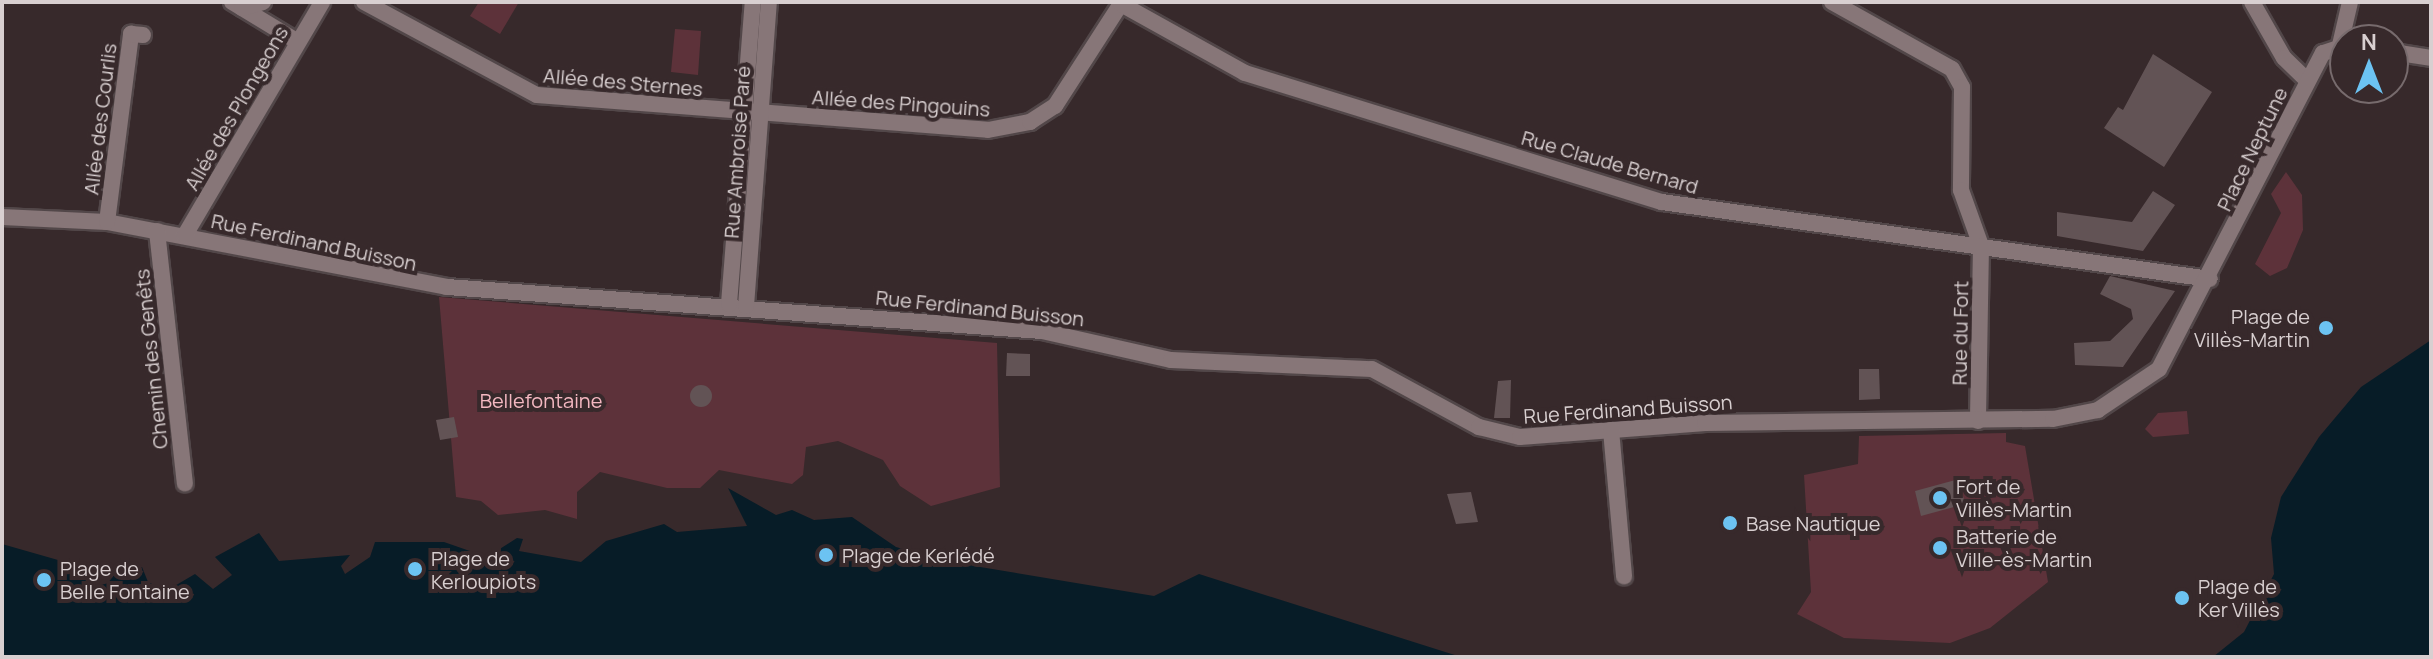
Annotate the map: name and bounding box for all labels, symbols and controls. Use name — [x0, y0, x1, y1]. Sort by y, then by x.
street label: Allée des Plongeons — [179, 22, 293, 194]
north arrow — [2329, 24, 2409, 104]
text: N — [2361, 27, 2377, 57]
street label: Allée des Courlis — [79, 42, 121, 196]
street label: Allée des Sternes — [542, 63, 704, 101]
street label: Rue Ambroise Paré — [719, 65, 755, 239]
street label: Place Neptune — [2212, 83, 2292, 215]
street label: Allée des Pingouins — [811, 85, 991, 121]
street label: Rue Claude Bernard — [1519, 125, 1701, 199]
street label: Rue Ferdinand Buisson — [209, 208, 419, 276]
street label: Chemin des Genêts — [130, 268, 172, 450]
street label: Rue du Fort — [1947, 280, 1973, 386]
street label: Rue Ferdinand Buisson — [875, 285, 1085, 331]
place label: Plage de Villès-Martin — [2194, 304, 2310, 351]
marker: Plage de Villès-Martin — [2317, 319, 2335, 337]
park label: Bellefontaine — [480, 388, 602, 412]
street label: Rue Ferdinand Buisson — [1523, 390, 1733, 428]
place label: Fort de Villès-Martin — [1956, 474, 2072, 521]
marker: Fort de Villès-Martin — [1931, 489, 1949, 507]
place label: Base Nautique — [1746, 511, 1880, 535]
marker: Base Nautique — [1721, 514, 1739, 532]
place label: Batterie de Ville-ès-Martin — [1956, 524, 2092, 571]
marker: Batterie de Ville-ès-Martin — [1931, 539, 1949, 557]
place label: Plage de Kerlédé — [842, 543, 995, 567]
place label: Plage de Kerloupiots — [431, 546, 536, 593]
marker: Plage de Kerlédé — [817, 546, 835, 564]
place label: Plage de Belle Fontaine — [60, 556, 190, 603]
marker: Plage de Kerloupiots — [406, 560, 424, 578]
marker: Plage de Belle Fontaine — [35, 571, 53, 589]
place label: Plage de Ker Villès — [2198, 574, 2280, 621]
marker: Plage de Ker Villès — [2173, 589, 2191, 607]

